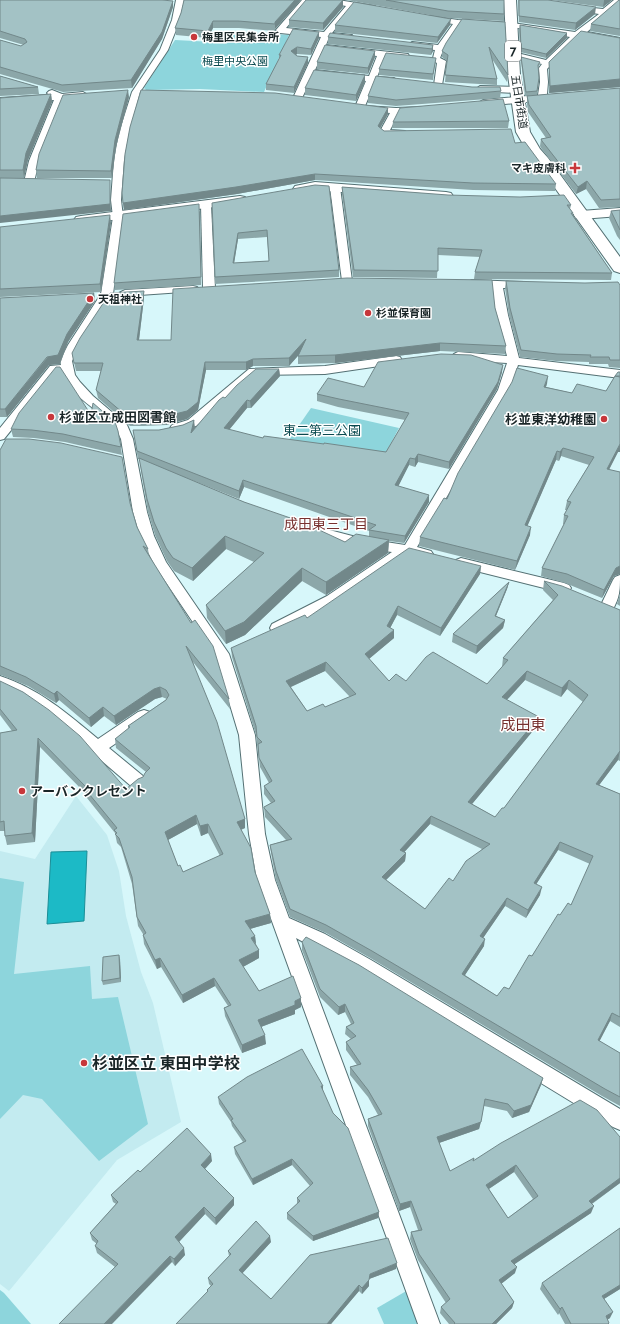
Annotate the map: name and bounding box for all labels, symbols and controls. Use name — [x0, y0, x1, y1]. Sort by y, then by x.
place label: 梅里区民集会所 — [202, 31, 279, 44]
marker: 梅里区民集会所 — [189, 32, 199, 42]
road number: 7 — [505, 41, 521, 61]
park label: 梅里中央公園 — [202, 55, 268, 68]
street label: 五日市街道 — [508, 74, 530, 130]
place label: マキ皮膚科 — [511, 162, 566, 175]
marker: マキ皮膚科 — [569, 162, 581, 174]
place label: 天祖神社 — [98, 293, 142, 306]
marker: 天祖神社 — [85, 294, 95, 304]
place label: 杉並保育園 — [376, 307, 431, 320]
marker: 杉並保育園 — [363, 308, 373, 318]
place label: 杉並区立成田図書館 — [59, 410, 176, 425]
marker: 杉並区立成田図書館 — [46, 412, 56, 422]
place label: 杉並東洋幼稚園 — [505, 412, 596, 427]
marker: 杉並東洋幼稚園 — [599, 414, 609, 424]
park label: 東二第三公園 — [283, 423, 361, 438]
district label: 成田東三丁目 — [284, 516, 368, 532]
district label: 成田東 — [500, 716, 546, 734]
place label: アーバンクレセント — [30, 784, 147, 799]
marker: アーバンクレセント — [17, 786, 27, 796]
place label: 杉並区立 東田中学校 — [92, 1054, 240, 1073]
marker: 杉並区立 東田中学校 — [79, 1058, 89, 1068]

